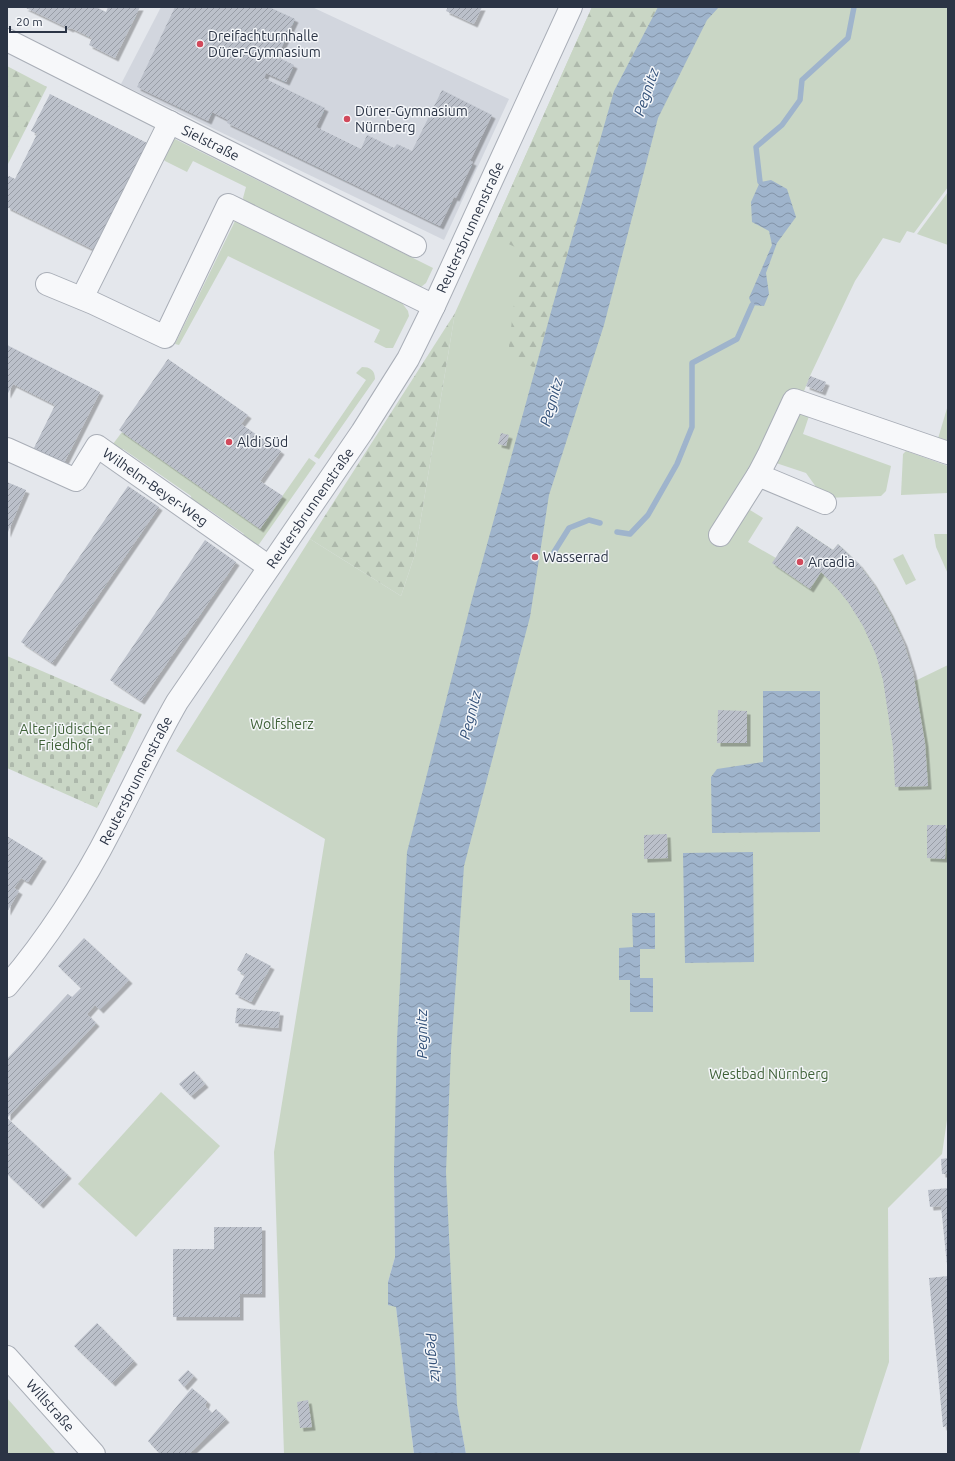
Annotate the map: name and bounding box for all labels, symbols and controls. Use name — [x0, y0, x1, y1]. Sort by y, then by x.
scale bar — [10, 8, 66, 34]
text: 20 m — [16, 15, 43, 28]
place label: Dreifachturnhalle Dürer-Gymnasium — [208, 28, 321, 60]
marker: Dreifachturnhalle Dürer-Gymnasium — [195, 39, 205, 49]
water label: Pegnitz — [630, 65, 662, 118]
place label: Dürer-Gymnasium Nürnberg — [355, 103, 468, 135]
marker: Dürer-Gymnasium Nürnberg — [342, 114, 352, 124]
street label: Sielstraße — [179, 122, 242, 164]
street label: Reutersbrunnenstraße — [433, 159, 507, 295]
water label: Pegnitz — [536, 375, 566, 428]
place label: Aldi Süd — [237, 434, 288, 450]
marker: Aldi Süd — [224, 437, 234, 447]
street label: Wilhelm-Beyer-Weg — [100, 445, 211, 529]
street label: Reutersbrunnenstraße — [263, 445, 357, 571]
place label: Wasserrad — [543, 549, 609, 565]
marker: Wasserrad — [530, 552, 540, 562]
place label: Arcadia — [808, 554, 855, 570]
marker: Arcadia — [795, 557, 805, 567]
water label: Pegnitz — [456, 688, 485, 741]
street label: Reutersbrunnenstraße — [96, 714, 175, 848]
park label: Wolfsherz — [250, 716, 314, 732]
park label: Alter jüdischer Friedhof — [19, 721, 111, 753]
water label: Pegnitz — [413, 1008, 430, 1059]
park label: Westbad Nürnberg — [709, 1066, 829, 1082]
water label: Pegnitz — [423, 1331, 446, 1384]
street label: Willstraße — [23, 1376, 78, 1435]

